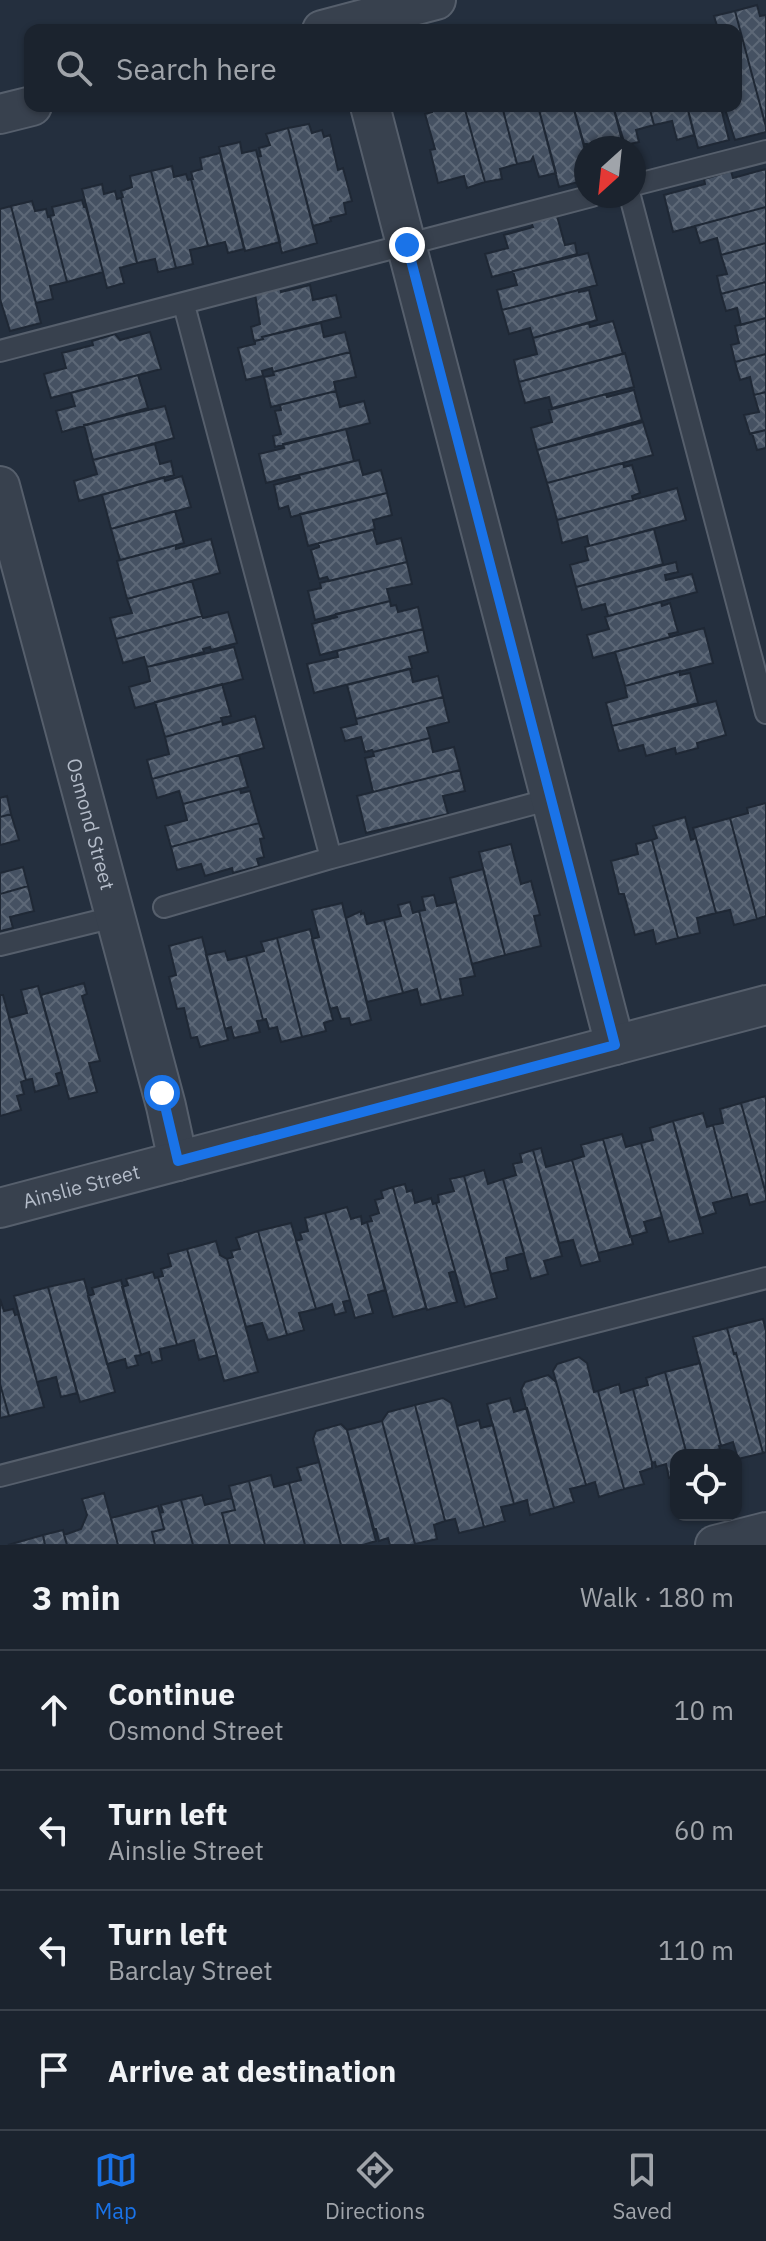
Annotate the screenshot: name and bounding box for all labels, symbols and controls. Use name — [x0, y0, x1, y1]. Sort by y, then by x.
search box — [24, 24, 742, 112]
icon: search — [52, 46, 96, 90]
text: Search here — [116, 49, 277, 88]
north arrow — [574, 136, 646, 208]
route end — [389, 227, 425, 263]
street label: Osmond Street — [60, 755, 122, 893]
route start — [144, 1075, 180, 1111]
street label: Ainslie Street — [20, 1158, 143, 1214]
map controls — [670, 1449, 742, 1521]
button: locate — [670, 1449, 742, 1521]
text: 3 min — [32, 1575, 121, 1619]
text: Walk · 180 m — [580, 1580, 734, 1614]
text: Continue — [108, 1674, 235, 1713]
icon: ahead — [32, 1688, 76, 1732]
text: 10 m — [674, 1693, 734, 1727]
text: Osmond Street — [108, 1713, 284, 1747]
text: Turn left — [108, 1794, 227, 1833]
icon: left — [32, 1808, 76, 1852]
text: 60 m — [674, 1813, 734, 1847]
text: Ainslie Street — [108, 1833, 264, 1867]
text: Turn left — [108, 1914, 227, 1953]
icon: left — [32, 1928, 76, 1972]
text: 110 m — [658, 1933, 734, 1967]
text: Barclay Street — [108, 1953, 273, 1987]
icon: arrive — [32, 2048, 76, 2092]
text: Arrive at destination — [108, 2051, 396, 2090]
tab: Map — [94, 2148, 138, 2225]
tab: Directions — [325, 2148, 425, 2225]
tab: Saved — [612, 2148, 672, 2225]

